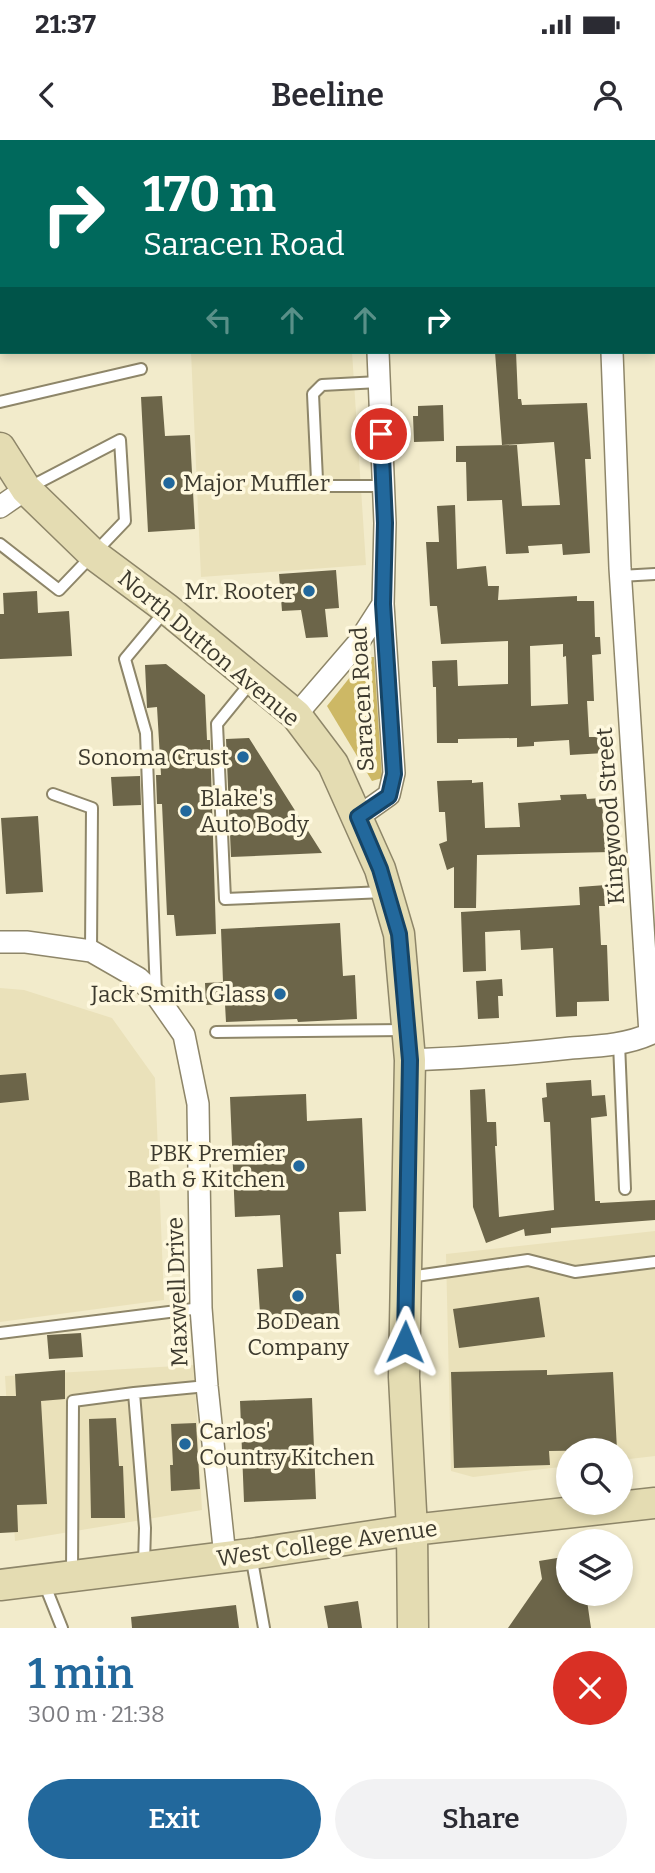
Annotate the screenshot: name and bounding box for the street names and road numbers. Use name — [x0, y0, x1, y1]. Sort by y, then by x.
street label: North Dutton Avenue — [113, 564, 305, 732]
street label: Saracen Road — [344, 625, 380, 772]
street label: Kingwood Street — [590, 726, 630, 906]
street label: Maxwell Drive — [160, 1216, 194, 1368]
street label: West College Avenue — [215, 1514, 439, 1572]

